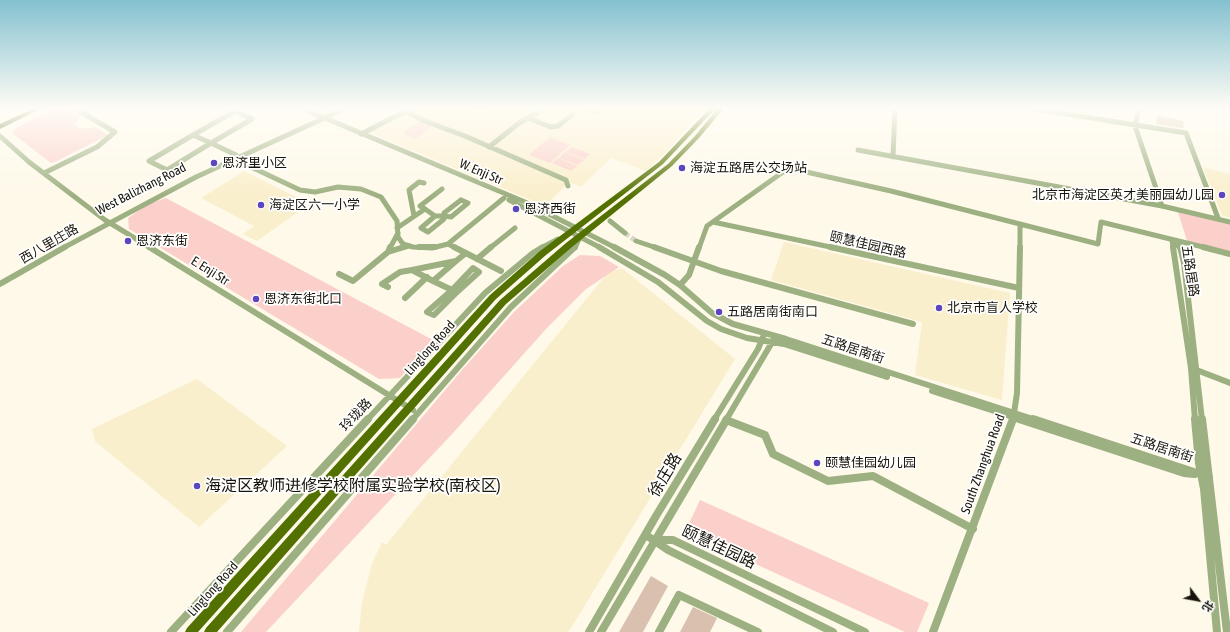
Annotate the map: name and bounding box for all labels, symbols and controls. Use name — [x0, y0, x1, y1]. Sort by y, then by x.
place label: 恩济里小区 — [222, 155, 287, 171]
street label: W. Enji Str — [457, 156, 505, 188]
marker: 恩济里小区 — [209, 158, 219, 168]
street label: West Balizhang Road — [93, 160, 189, 218]
place label: 海淀五路居公交场站 — [690, 160, 807, 176]
marker: 海淀五路居公交场站 — [677, 163, 687, 173]
place label: 北京市海淀区英才美丽园幼儿园 — [1032, 187, 1214, 203]
marker: 北京市海淀区英才美丽园幼儿园 — [1217, 190, 1227, 200]
place label: 海淀区六一小学 — [269, 197, 360, 213]
marker: 海淀区六一小学 — [256, 200, 266, 210]
place label: 恩济西街 — [524, 201, 576, 217]
marker: 恩济西街 — [511, 204, 521, 214]
street label: 西八里庄路 — [17, 221, 81, 267]
street label: 颐慧佳园西路 — [828, 229, 908, 261]
place label: 恩济东街 — [136, 233, 188, 249]
marker: 恩济东街 — [123, 236, 133, 246]
street label: 五路居路 — [1178, 244, 1202, 298]
street label: E. Enji Str — [188, 253, 232, 289]
place label: 恩济东街北口 — [264, 291, 342, 307]
marker: 恩济东街北口 — [251, 294, 261, 304]
place label: 北京市盲人学校 — [947, 300, 1038, 316]
marker: 北京市盲人学校 — [934, 303, 944, 313]
place label: 五路居南街南口 — [727, 304, 818, 320]
marker: 五路居南街南口 — [714, 307, 724, 317]
street label: Linglong Road — [402, 318, 458, 378]
street label: 五路居南街 — [820, 332, 886, 366]
street label: 玲珑路 — [337, 395, 375, 435]
street label: South Zhanghua Road — [958, 412, 1008, 516]
street label: 五路居南街 — [1129, 431, 1195, 465]
street label: 徐庄路 — [644, 449, 686, 501]
place label: 颐慧佳园幼儿园 — [825, 455, 916, 471]
marker: 颐慧佳园幼儿园 — [812, 458, 822, 468]
place label: 海淀区教师进修学校附属实验学校(南校区) — [205, 476, 501, 496]
marker: 海淀区教师进修学校附属实验学校(南校区) — [192, 481, 202, 491]
street label: 颐慧佳园路 — [679, 521, 759, 573]
street label: Linglong Road — [185, 559, 241, 619]
north arrow — [1178, 580, 1218, 620]
text: 北 — [1200, 599, 1216, 614]

